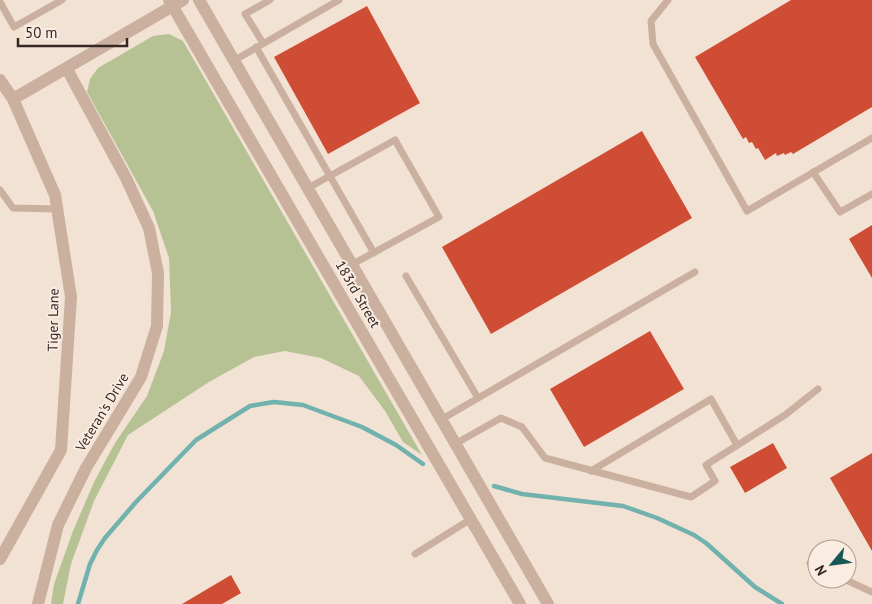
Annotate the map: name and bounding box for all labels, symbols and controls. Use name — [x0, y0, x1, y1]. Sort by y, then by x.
scale bar — [18, 15, 126, 47]
text: 50 m — [25, 23, 58, 42]
street label: 183rd Street — [332, 257, 385, 331]
street label: Tiger Lane — [43, 288, 63, 352]
street label: Veteran's Drive — [71, 369, 133, 455]
north arrow — [807, 539, 857, 589]
text: N — [811, 562, 831, 579]

